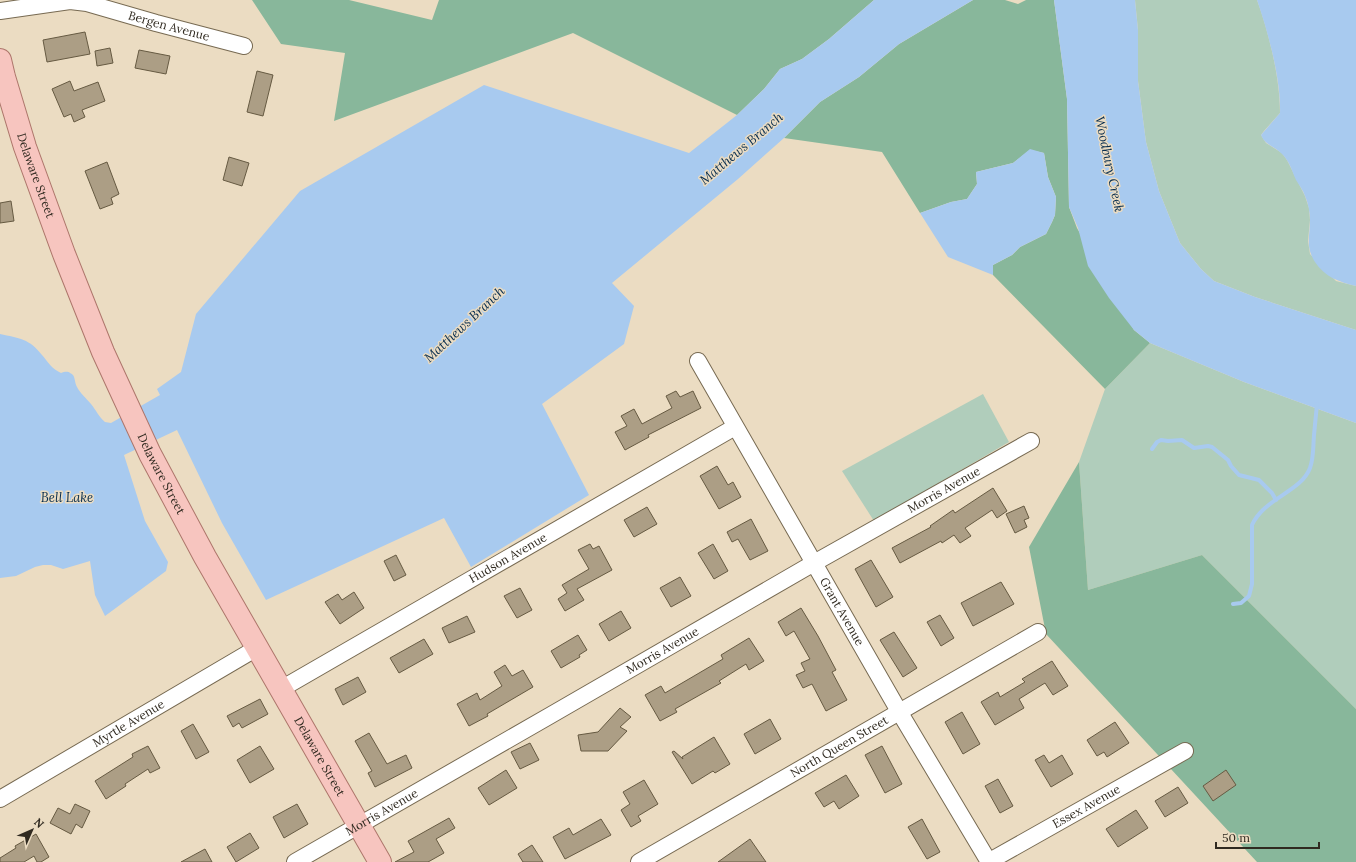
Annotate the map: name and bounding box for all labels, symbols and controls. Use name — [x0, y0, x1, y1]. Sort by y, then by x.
street label: Bergen Avenue — [127, 7, 212, 44]
water label: Matthews Branch — [696, 108, 787, 188]
water label: Woodbury Creek — [1091, 115, 1128, 214]
street label: Delaware Street — [14, 131, 58, 220]
water label: Matthews Branch — [421, 282, 509, 366]
street label: Delaware Street — [134, 431, 189, 517]
street label: Morris Avenue — [905, 463, 983, 516]
water label: Bell Lake — [41, 489, 93, 506]
street label: Hudson Avenue — [466, 529, 550, 586]
street label: Grant Avenue — [817, 575, 868, 649]
street label: Morris Avenue — [623, 623, 702, 677]
street label: Myrtle Avenue — [90, 696, 167, 750]
street label: North Queen Street — [787, 712, 891, 780]
street label: Delaware Street — [291, 714, 349, 799]
street label: Essex Avenue — [1050, 781, 1123, 831]
street label: Morris Avenue — [342, 785, 421, 839]
north arrow — [12, 810, 52, 850]
text: N — [31, 815, 47, 831]
scale bar — [1216, 824, 1319, 850]
text: 50 m — [1222, 830, 1250, 845]

